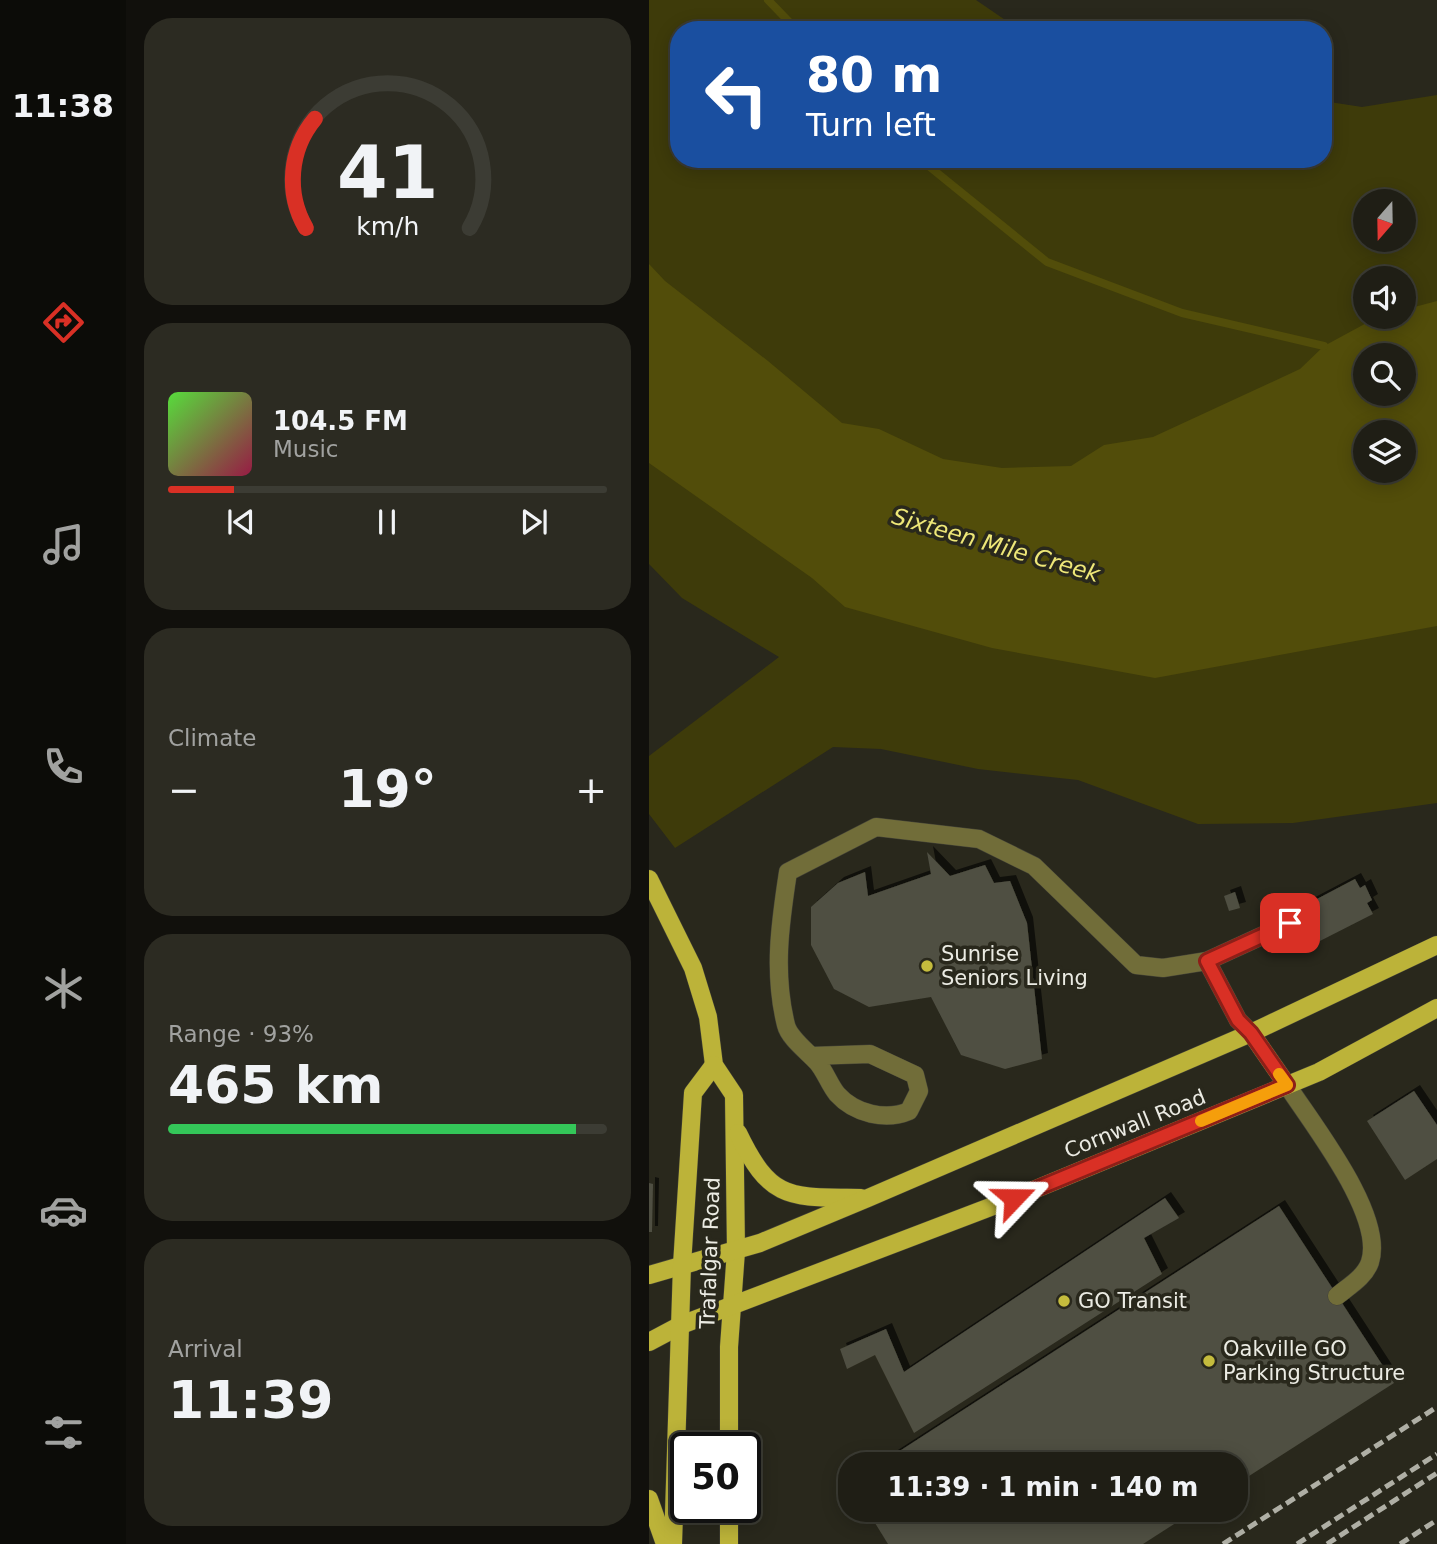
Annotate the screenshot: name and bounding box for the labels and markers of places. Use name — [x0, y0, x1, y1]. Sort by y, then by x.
pin — [1260, 893, 1320, 953]
place label: Sunrise Seniors Living — [941, 942, 1088, 990]
marker: Sunrise Seniors Living — [919, 958, 935, 974]
place label: GO Transit — [1078, 1289, 1187, 1313]
marker: GO Transit — [1056, 1293, 1072, 1309]
place label: Oakville GO Parking Structure — [1223, 1337, 1405, 1385]
marker: Oakville GO Parking Structure — [1201, 1353, 1217, 1369]

